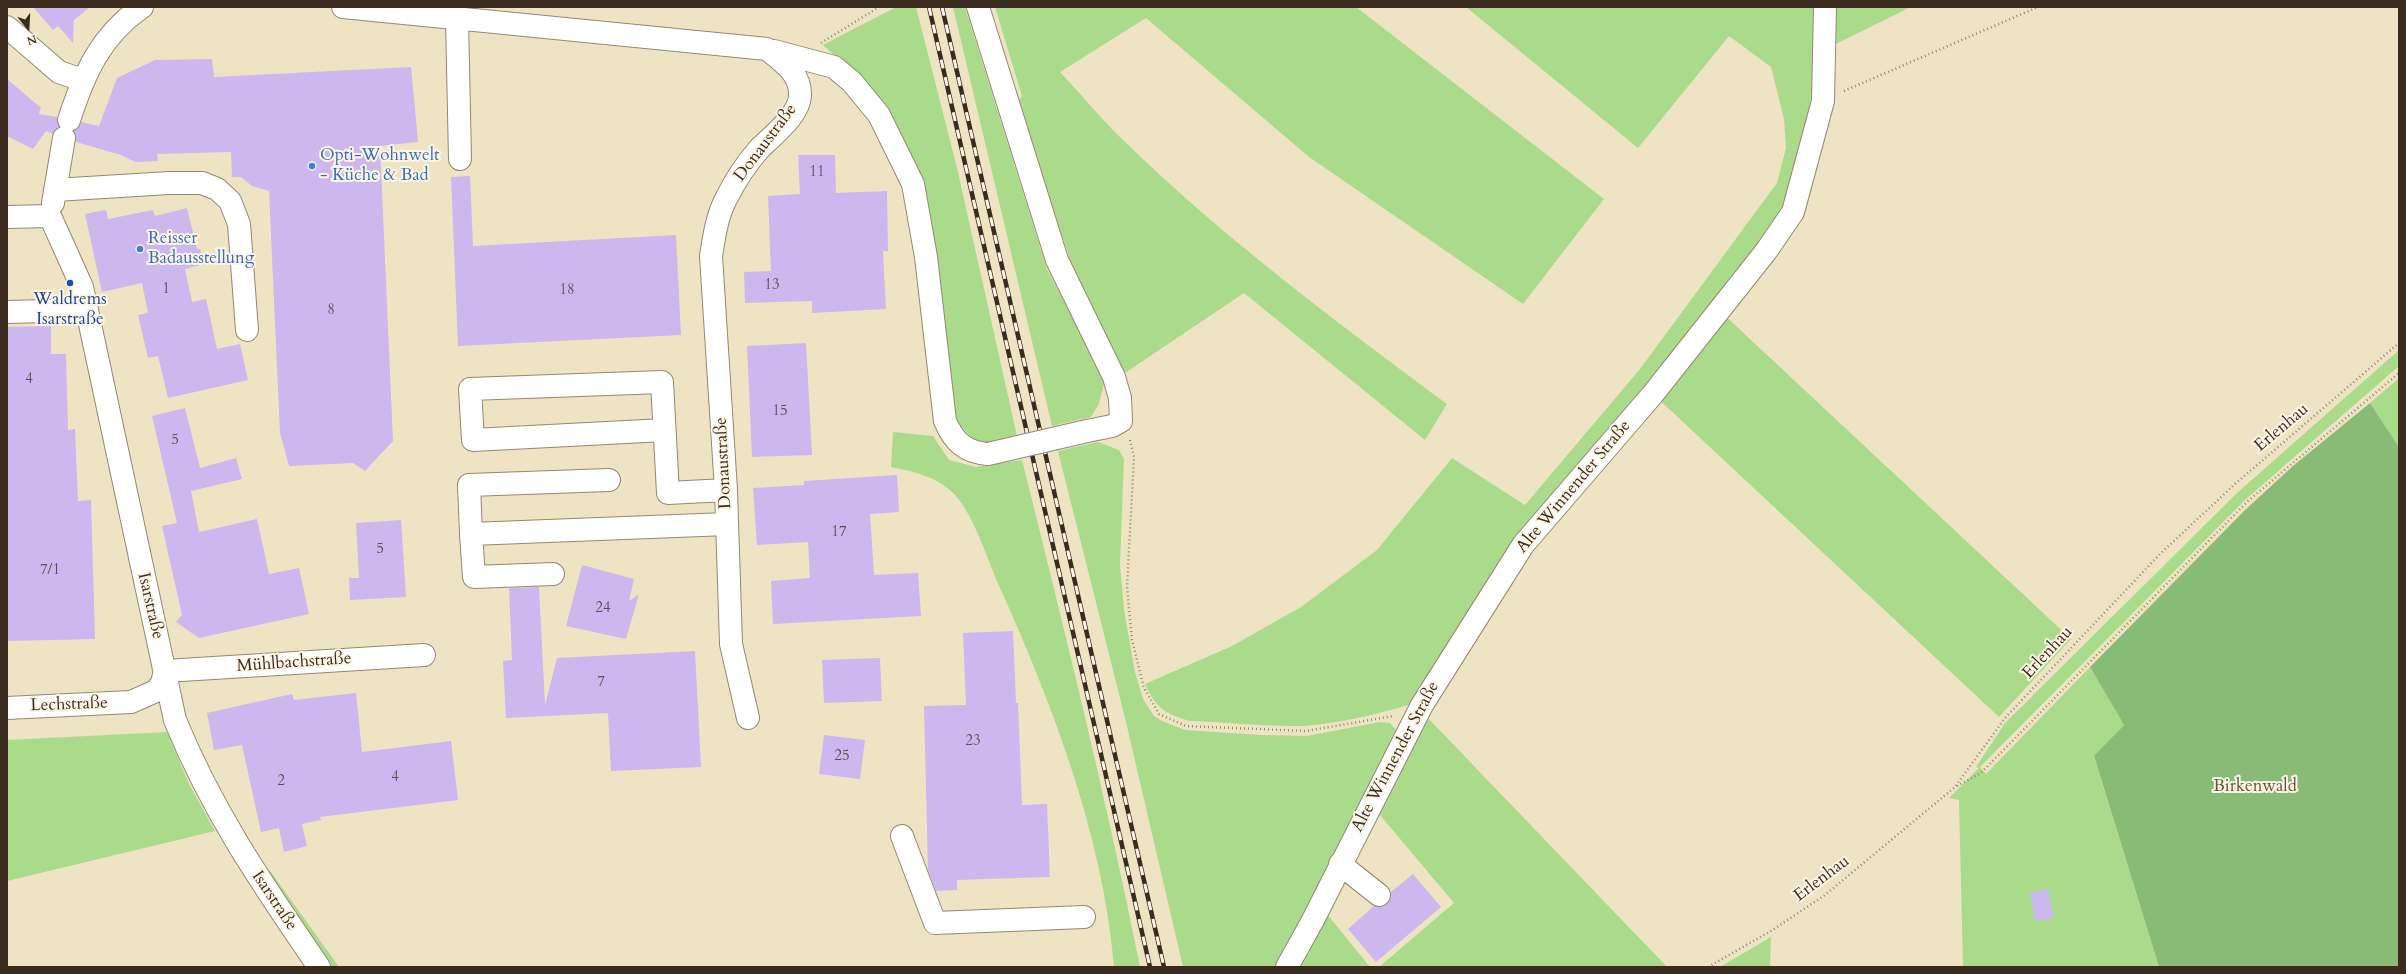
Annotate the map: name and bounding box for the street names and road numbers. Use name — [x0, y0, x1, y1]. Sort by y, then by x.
street label: Donaustraße — [730, 100, 802, 186]
street label: Erlenhau — [2251, 399, 2313, 457]
street label: Alte Winnender Straße — [1512, 416, 1636, 558]
street label: Donaustraße — [711, 417, 737, 509]
street label: Isarstraße — [132, 571, 168, 641]
street label: Erlenhau — [2019, 622, 2077, 684]
street label: Mühlbachstraße — [236, 649, 352, 677]
street label: Alte Winnender Straße — [1348, 678, 1444, 836]
street label: Lechstraße — [30, 693, 108, 717]
street label: Erlenhau — [1790, 851, 1854, 907]
street label: Isarstraße — [247, 867, 301, 935]

